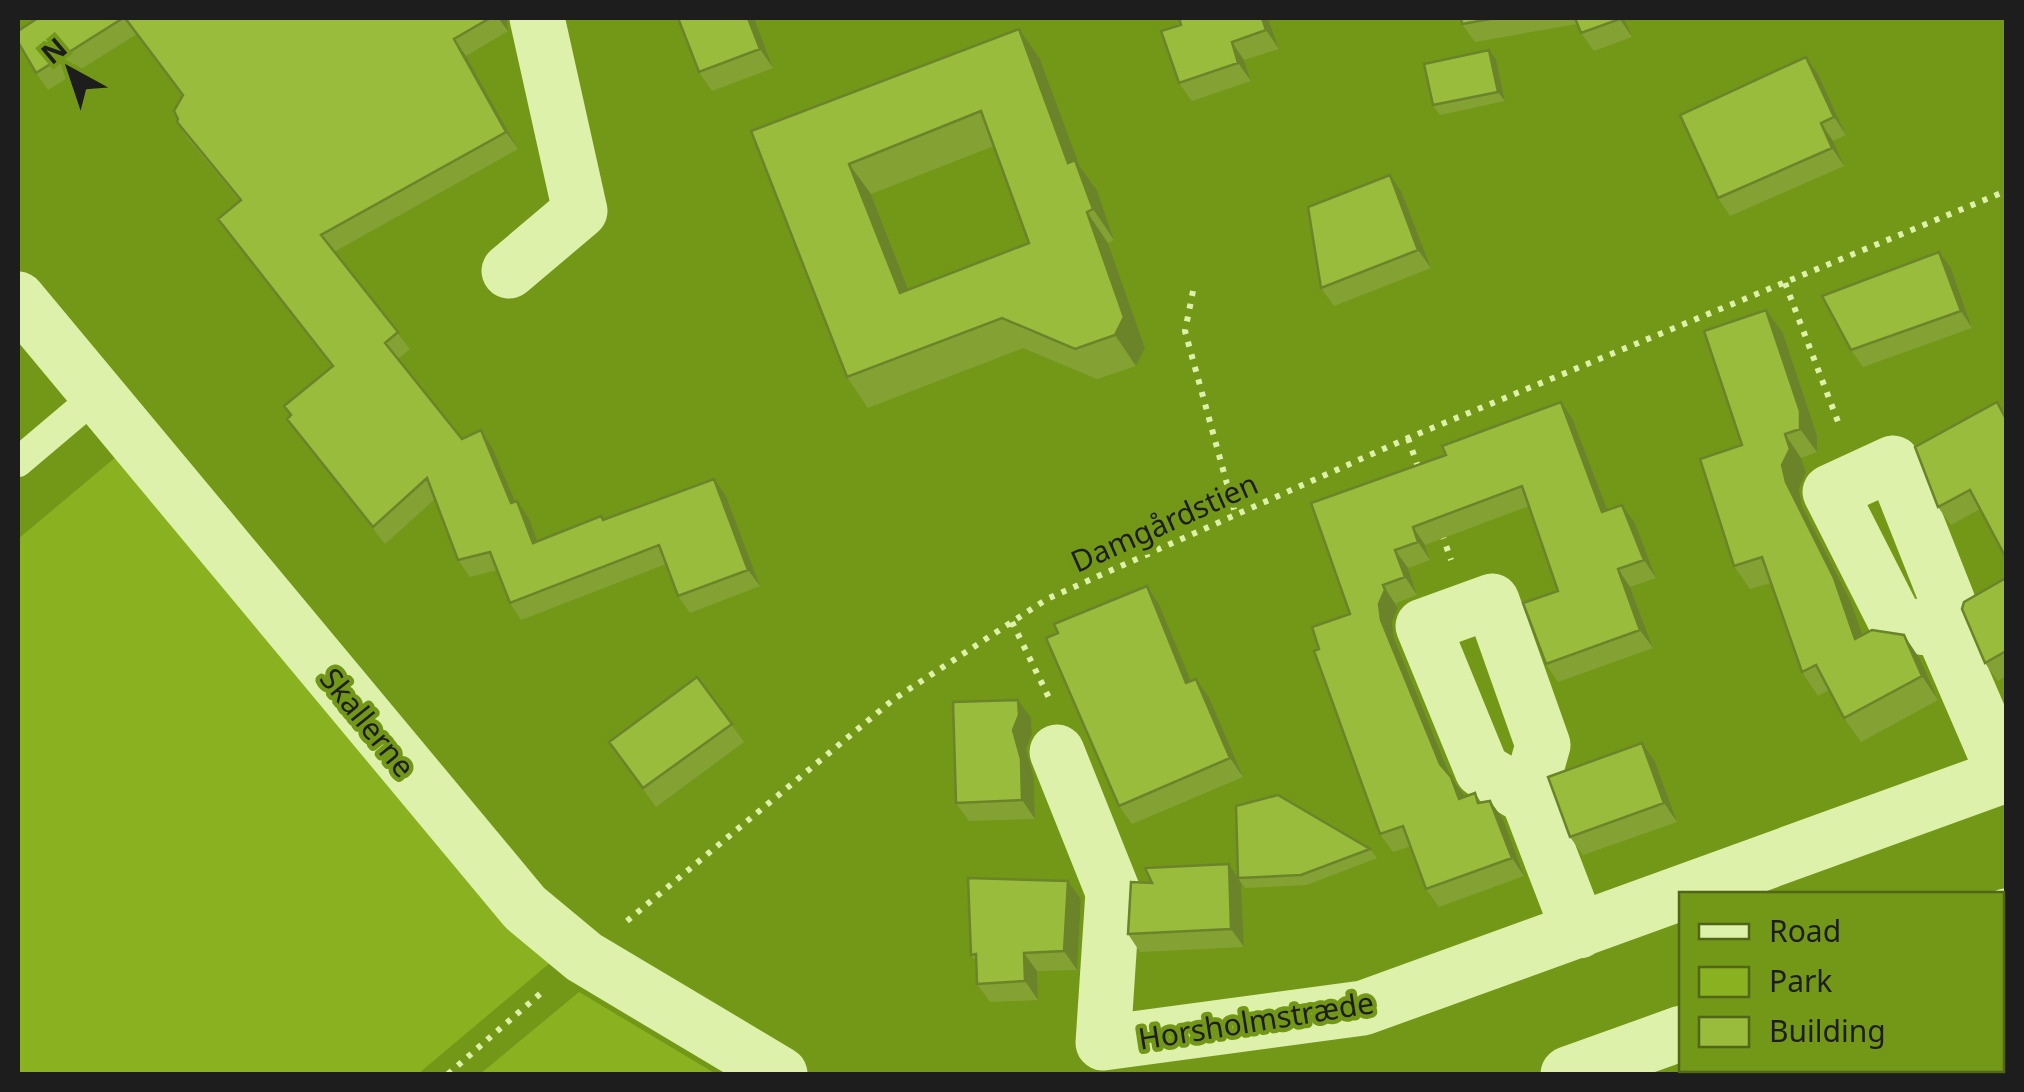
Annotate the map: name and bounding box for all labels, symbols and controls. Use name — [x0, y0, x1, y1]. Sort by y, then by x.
north arrow — [20, 20, 120, 120]
text: N — [32, 28, 74, 72]
street label: Damgårdstien — [1064, 462, 1264, 582]
street label: Skallerne — [311, 659, 425, 785]
legend — [1679, 892, 2004, 1072]
text: Road — [1769, 910, 1841, 951]
text: Park — [1769, 960, 1832, 1001]
street label: Horsholmstræde — [1135, 981, 1377, 1059]
text: Building — [1769, 1010, 1886, 1051]

